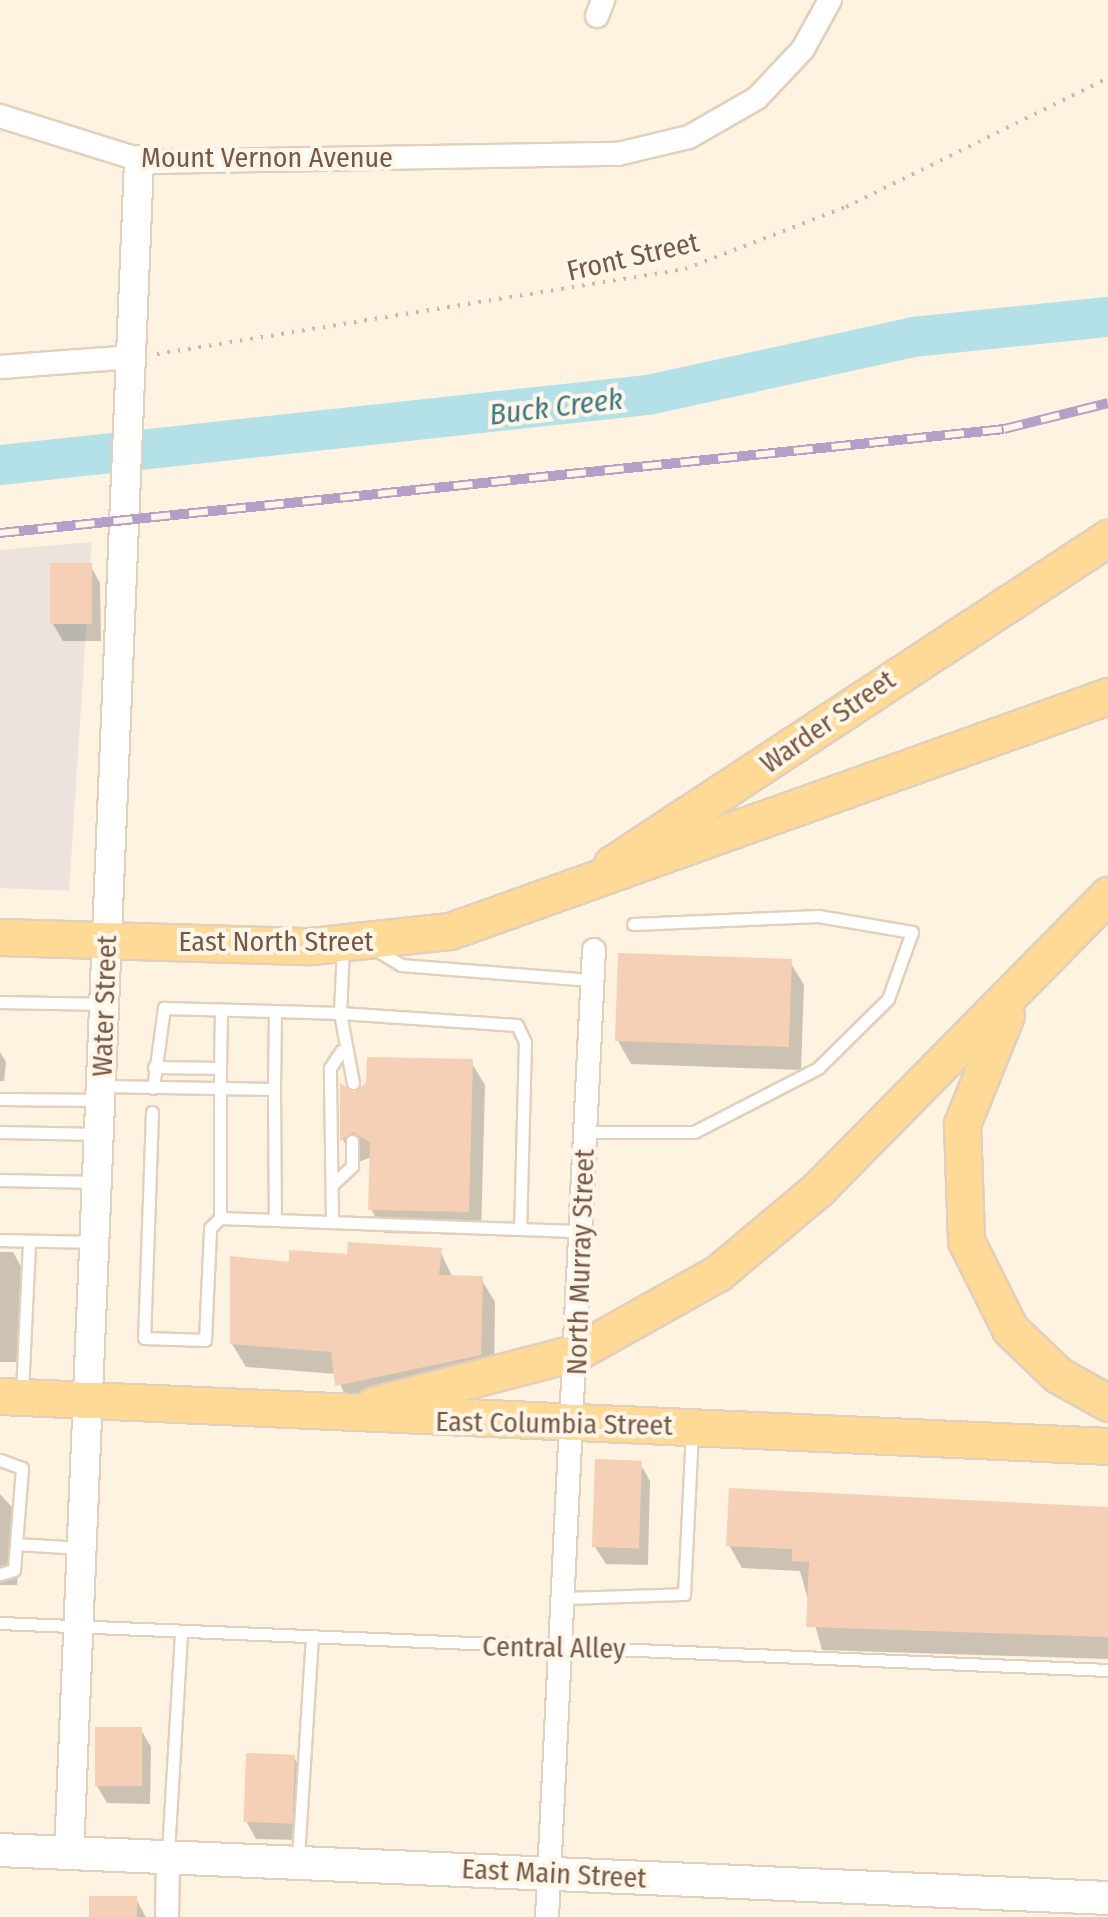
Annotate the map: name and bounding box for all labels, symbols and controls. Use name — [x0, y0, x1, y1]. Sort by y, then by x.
street label: Mount Vernon Avenue — [141, 141, 393, 175]
street label: Front Street — [564, 226, 702, 288]
water label: Buck Creek — [487, 381, 625, 433]
street label: Warder Street — [754, 663, 902, 781]
street label: East North Street — [179, 925, 373, 959]
street label: Water Street — [86, 935, 124, 1077]
street label: North Murray Street — [560, 1148, 602, 1376]
street label: East Columbia Street — [435, 1405, 673, 1443]
street label: Central Alley — [482, 1630, 626, 1666]
street label: East Main Street — [461, 1852, 647, 1896]

